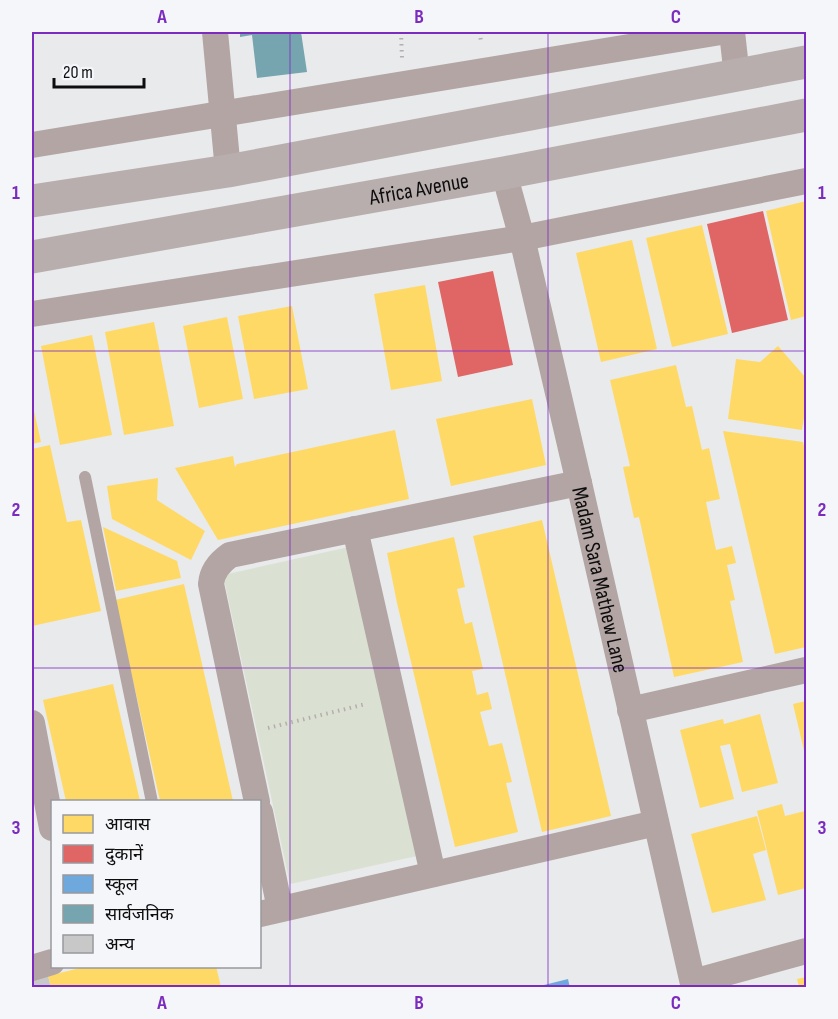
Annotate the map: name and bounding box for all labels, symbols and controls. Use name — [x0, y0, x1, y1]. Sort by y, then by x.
text: A — [156, 5, 167, 29]
text: B — [414, 5, 424, 29]
text: C — [671, 5, 681, 29]
scale bar — [54, 51, 144, 89]
text: 20 m — [63, 62, 93, 83]
street label: Africa Avenue — [366, 168, 471, 212]
text: 1 — [12, 181, 20, 205]
text: 1 — [818, 181, 826, 205]
street label: Madam Sara Mathew Lane — [565, 484, 634, 675]
text: 2 — [12, 498, 20, 522]
text: 2 — [818, 498, 826, 522]
legend — [51, 800, 261, 968]
text: आवास — [105, 814, 151, 835]
text: 3 — [12, 816, 21, 840]
text: 3 — [818, 816, 827, 840]
text: दुकानें — [105, 843, 144, 866]
text: स्कूल — [105, 874, 139, 896]
text: सार्वजनिक — [105, 903, 175, 925]
text: अन्य — [105, 934, 135, 955]
text: A — [156, 991, 167, 1015]
text: B — [414, 991, 424, 1015]
text: C — [671, 991, 681, 1015]

